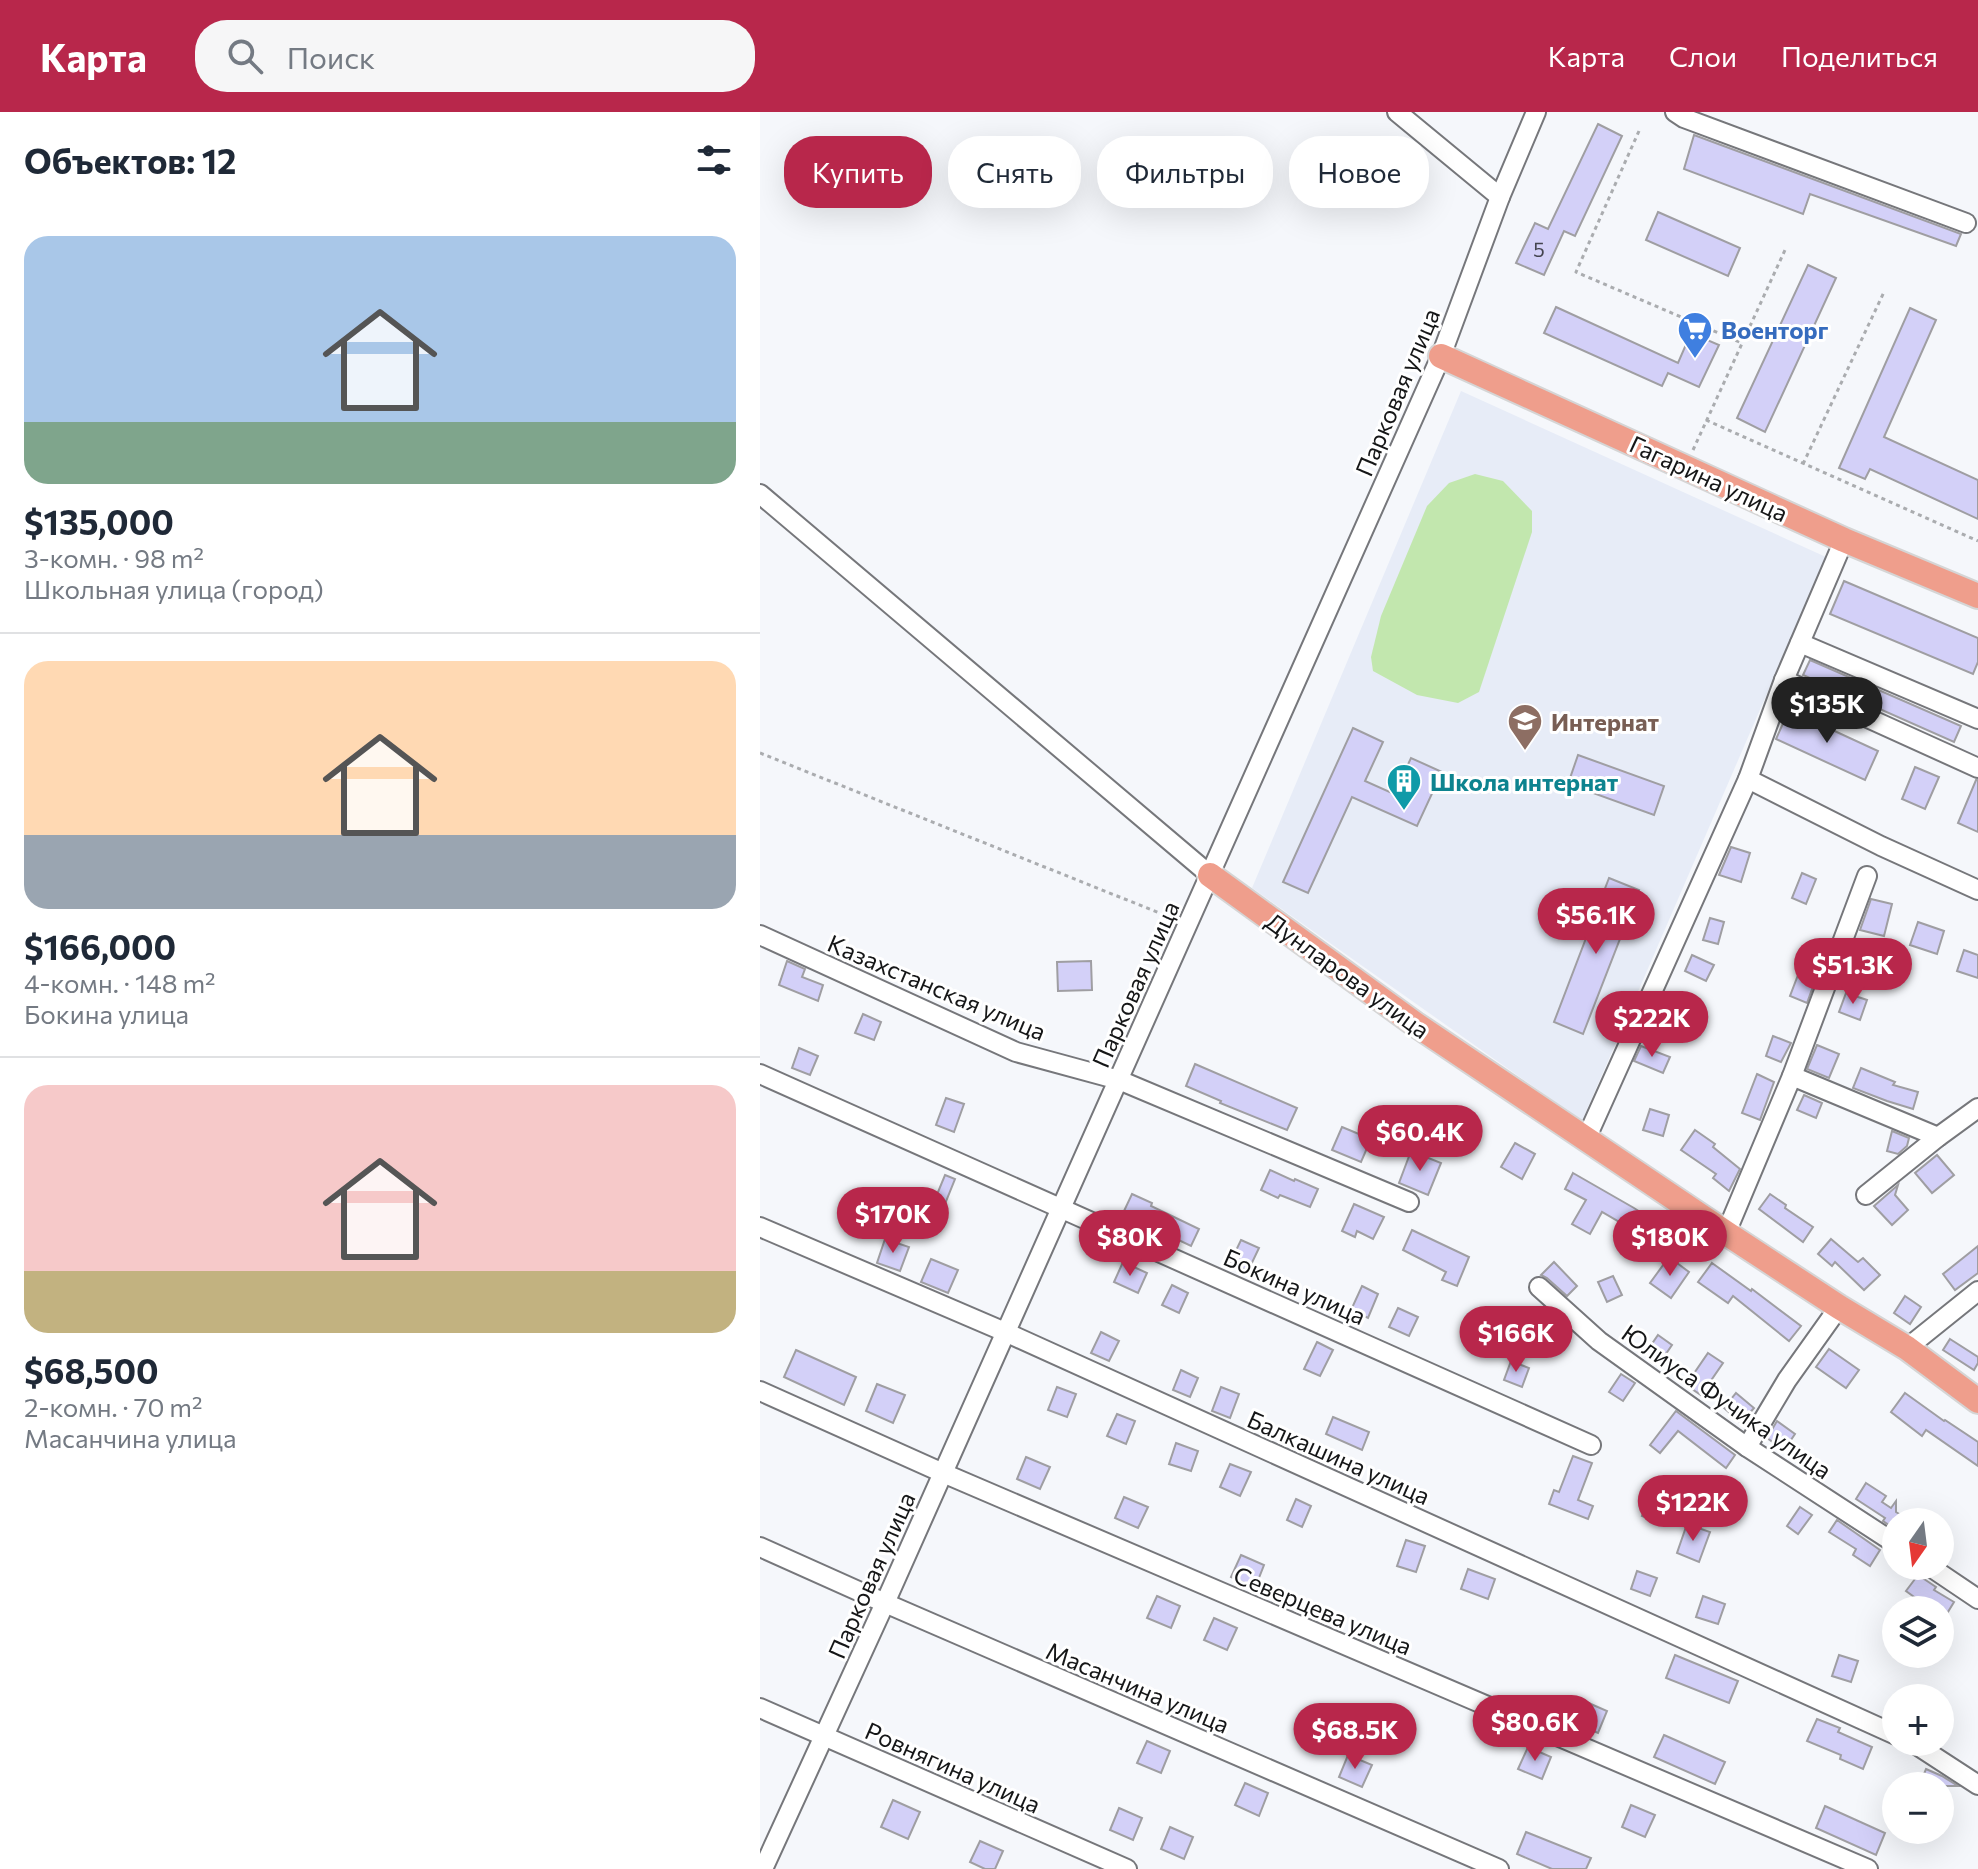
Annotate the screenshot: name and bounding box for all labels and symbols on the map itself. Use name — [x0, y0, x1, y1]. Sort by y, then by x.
house number: 5 — [1533, 237, 1545, 261]
street label: Парковая улица — [1349, 304, 1445, 480]
supermarket icon: Военторг — [1676, 310, 1714, 360]
place label: Военторг — [1721, 315, 1829, 344]
street label: Гагарина улица — [1625, 429, 1793, 527]
pin: $135K — [1771, 677, 1883, 745]
school or university icon: Интернат — [1506, 702, 1544, 752]
place label: Интернат — [1551, 707, 1660, 736]
building icon: Школа интернат — [1385, 762, 1423, 812]
place label: Школа интернат — [1430, 767, 1619, 796]
pin: $56.1K — [1531, 888, 1661, 956]
street label: Парковая улица — [1085, 896, 1185, 1072]
street label: Дунларова улица — [1261, 906, 1435, 1044]
street label: Казахстанская улица — [824, 928, 1050, 1046]
pin: $51.3K — [1788, 938, 1918, 1006]
pin: $222K — [1596, 991, 1708, 1059]
pin: $60.4K — [1355, 1105, 1485, 1173]
pin: $170K — [837, 1187, 949, 1255]
pin: $80K — [1083, 1210, 1177, 1278]
pin: $180K — [1614, 1210, 1726, 1278]
street label: Бокина улица — [1220, 1242, 1370, 1330]
pin: $166K — [1460, 1306, 1572, 1374]
street label: Юлиуса Фучика улица — [1617, 1318, 1837, 1484]
street label: Балкашина улица — [1243, 1404, 1435, 1510]
pin: $122K — [1637, 1475, 1749, 1543]
street label: Парковая улица — [821, 1487, 921, 1663]
north arrow — [1882, 1508, 1954, 1580]
street label: Северцева улица — [1230, 1559, 1416, 1661]
street label: Масанчина улица — [1042, 1635, 1234, 1739]
pin: $80.6K — [1470, 1695, 1600, 1763]
pin: $68.5K — [1290, 1703, 1420, 1771]
street label: Ровнягина улица — [861, 1715, 1045, 1819]

